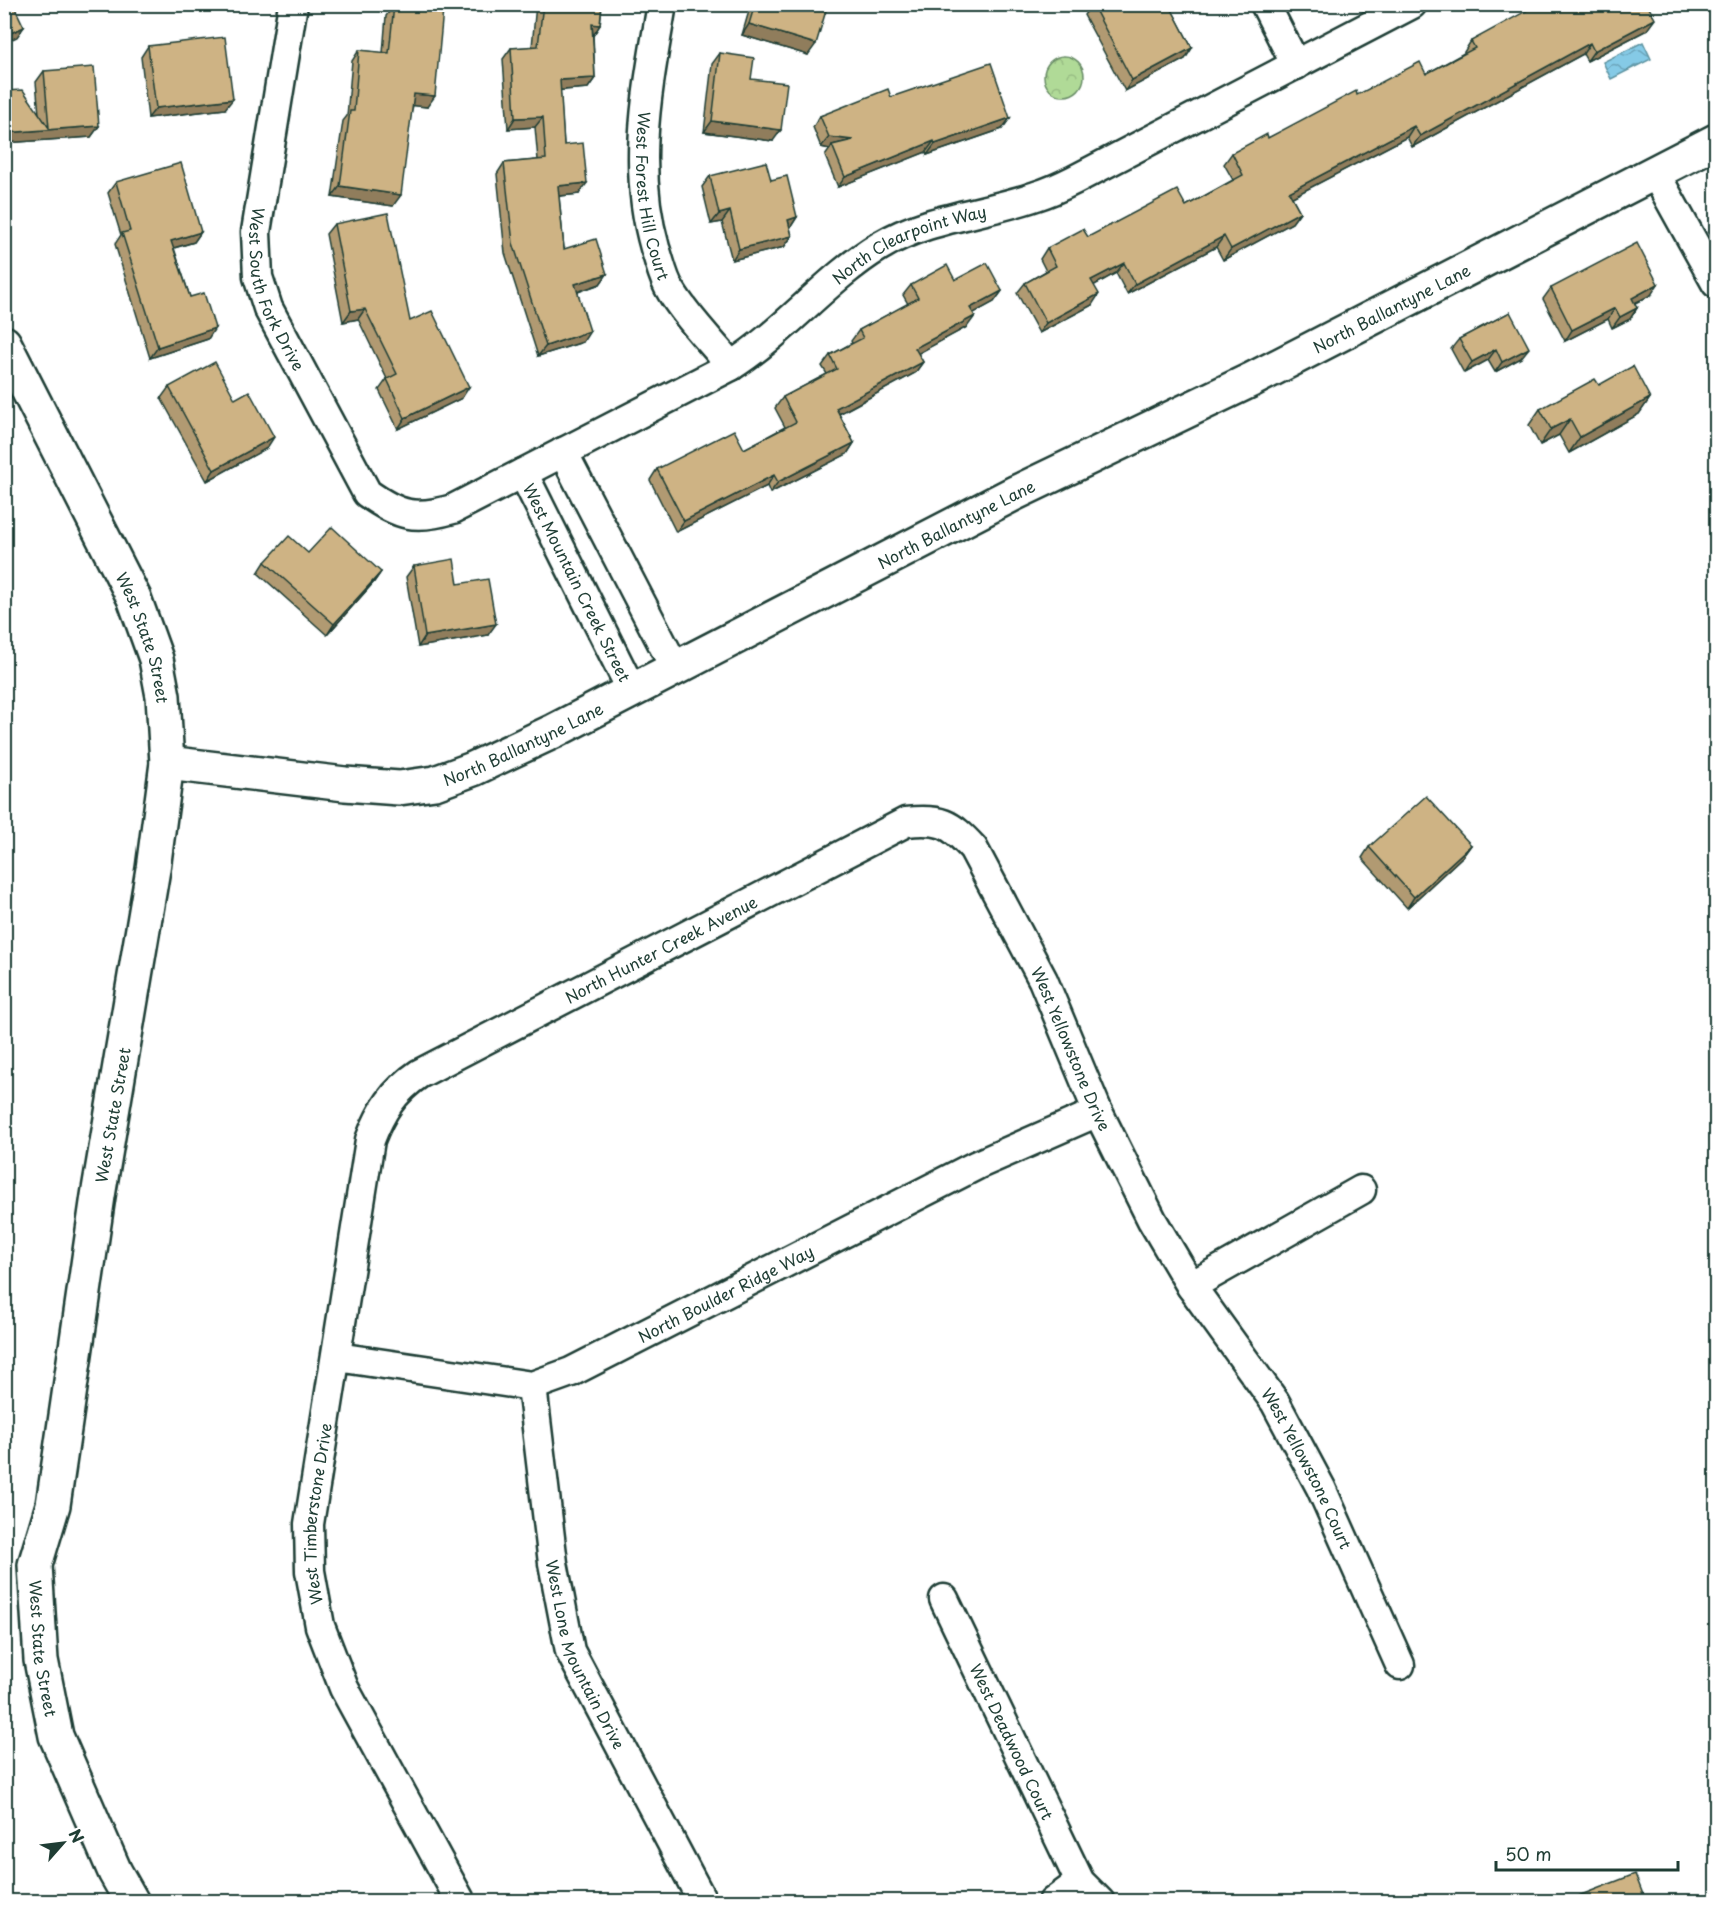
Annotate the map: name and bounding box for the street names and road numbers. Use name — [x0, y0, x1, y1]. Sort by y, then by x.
street label: West Forest Hill Court — [631, 111, 676, 284]
street label: North Clearpoint Way — [826, 198, 989, 289]
street label: West South Fork Drive — [244, 206, 311, 375]
street label: North Ballantyne Lane — [1308, 257, 1474, 358]
street label: North Ballantyne Lane — [873, 473, 1039, 574]
street label: West Mountain Creek Street — [518, 479, 638, 686]
street label: West State Street — [111, 568, 175, 704]
street label: North Ballantyne Lane — [439, 696, 607, 791]
street label: North Hunter Creek Avenue — [560, 889, 761, 1009]
street label: West Yellowstone Drive — [1026, 962, 1117, 1135]
street label: West State Street — [88, 1045, 136, 1185]
street label: North Boulder Ridge Way — [633, 1238, 818, 1348]
street label: West Yellowstone Court — [1256, 1382, 1359, 1553]
street label: West Timberstone Drive — [297, 1421, 337, 1607]
street label: West Lone Mountain Drive — [541, 1558, 632, 1753]
street label: West State Street — [24, 1579, 64, 1719]
street label: West Deadwood Court — [965, 1659, 1060, 1824]

